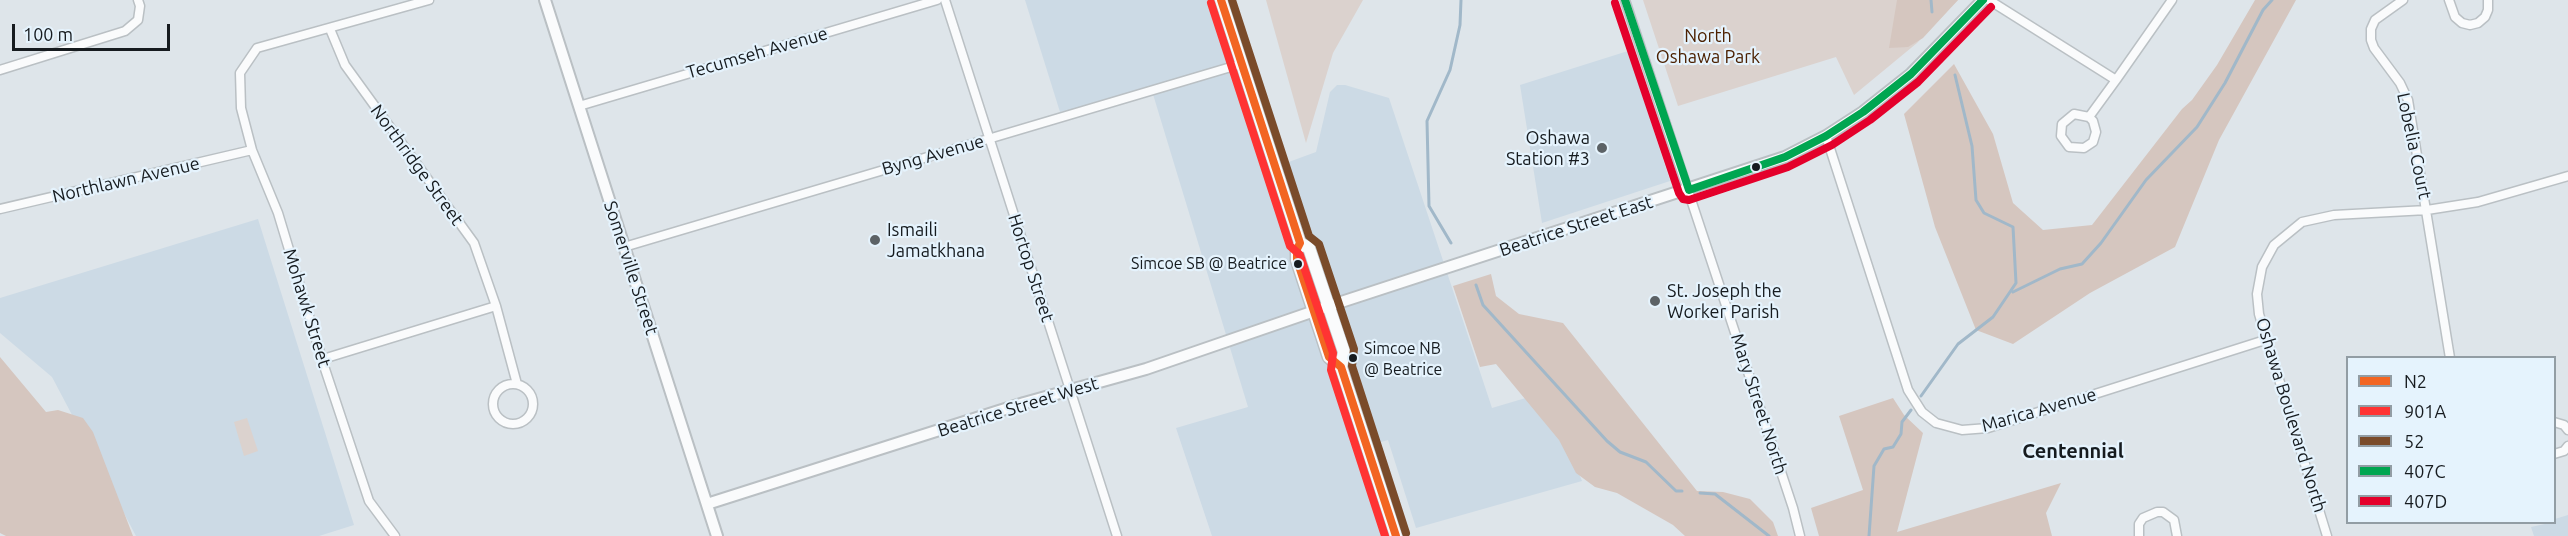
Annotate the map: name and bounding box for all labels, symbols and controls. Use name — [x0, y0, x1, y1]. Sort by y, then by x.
scale bar — [15, 12, 172, 50]
street label: Tecumseh Avenue — [684, 22, 830, 84]
text: 100 m — [23, 24, 73, 44]
park label: North Oshawa Park — [1656, 25, 1760, 68]
street label: Lobelia Court — [2392, 91, 2436, 201]
street label: Northridge Street — [366, 100, 468, 230]
place label: Oshawa Station #3 — [1506, 127, 1590, 170]
street label: Byng Avenue — [879, 130, 987, 180]
marker: Oshawa Station #3 — [1595, 141, 1609, 155]
street label: Northlawn Avenue — [50, 153, 202, 207]
unlabelled marker — [1750, 161, 1762, 173]
street label: Beatrice Street East — [1497, 191, 1655, 261]
street label: Somerville Street — [599, 198, 663, 338]
street label: Hortop Street — [1003, 211, 1059, 325]
place label: Ismaili Jamatkhana — [887, 219, 985, 262]
marker: Ismaili Jamatkhana — [868, 233, 882, 247]
street label: Mohawk Street — [279, 246, 335, 370]
place label: Simcoe SB @ Beatrice — [1131, 254, 1287, 274]
marker: Simcoe SB @ Beatrice — [1292, 258, 1304, 270]
place label: St. Joseph the Worker Parish — [1667, 280, 1782, 322]
marker: St. Joseph the Worker Parish — [1648, 294, 1662, 308]
street label: Oshawa Boulevard North — [2251, 315, 2331, 515]
street label: Mary Street North — [1726, 331, 1792, 477]
place label: Simcoe NB @ Beatrice — [1364, 339, 1442, 377]
marker: Simcoe NB @ Beatrice — [1347, 352, 1359, 364]
legend — [2346, 356, 2556, 524]
text: N2 — [2404, 371, 2427, 391]
street label: Beatrice Street West — [935, 372, 1101, 442]
street label: Marica Avenue — [1979, 383, 2099, 437]
text: 901A — [2404, 401, 2446, 421]
text: 52 — [2404, 431, 2424, 451]
district label: Centennial — [2022, 439, 2124, 463]
text: 407C — [2404, 461, 2446, 481]
text: 407D — [2404, 491, 2447, 511]

